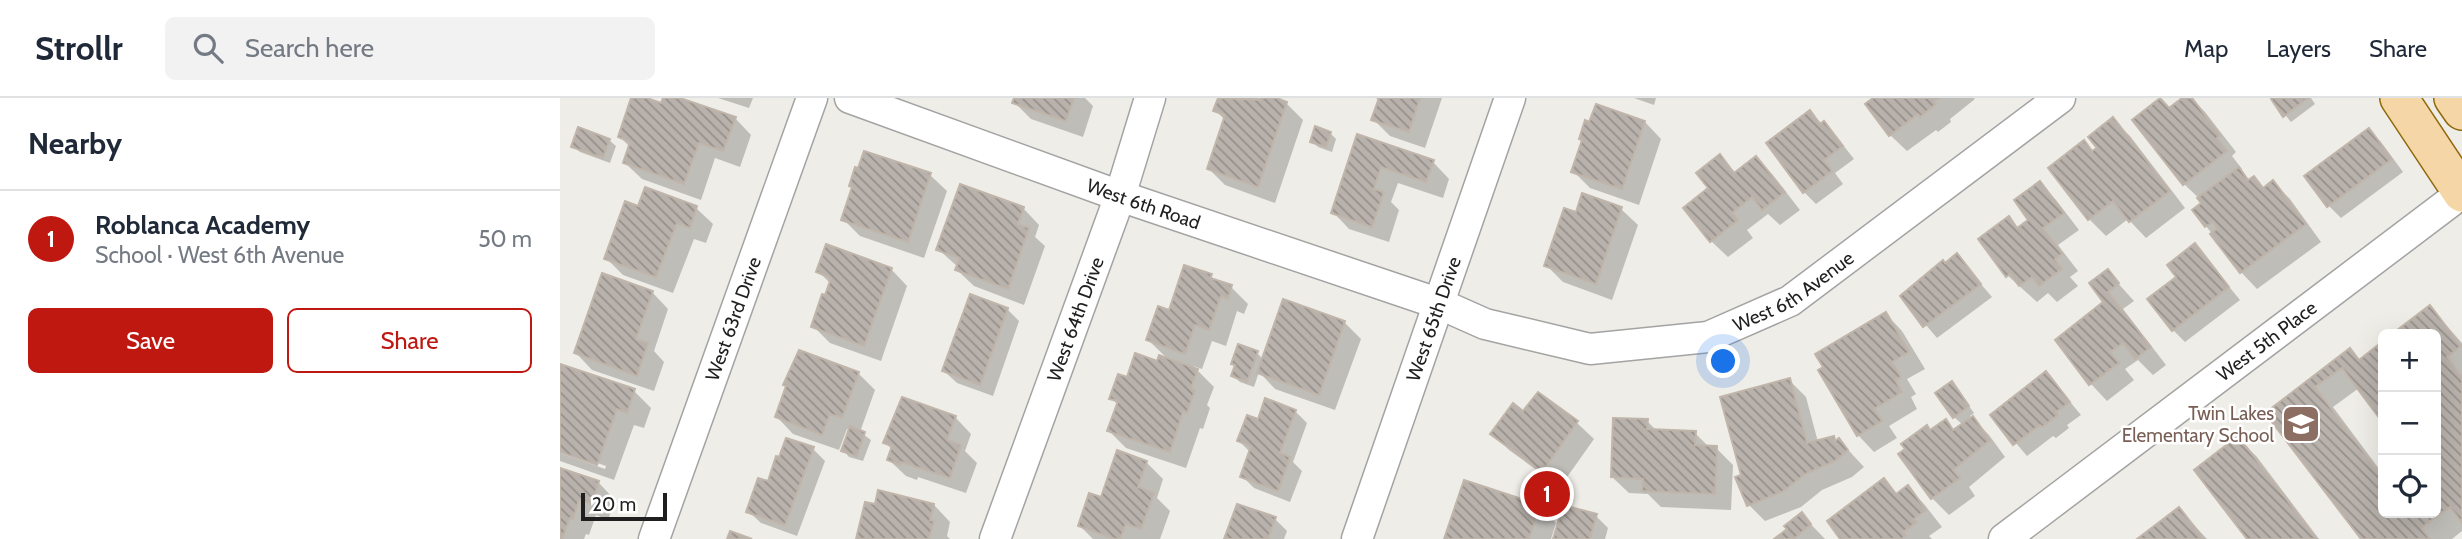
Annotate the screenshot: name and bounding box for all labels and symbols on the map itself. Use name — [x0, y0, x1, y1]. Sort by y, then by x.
street label: West 6th Road — [1084, 173, 1203, 234]
street label: West 6th Avenue — [1729, 246, 1858, 336]
street label: West 63rd Drive — [700, 253, 766, 384]
street label: West 64th Drive — [1042, 253, 1108, 385]
street label: West 65th Drive — [1401, 253, 1466, 384]
street label: West 5th Place — [2212, 295, 2321, 386]
your location — [1706, 344, 1740, 378]
place label: Twin Lakes Elementary School — [2122, 402, 2275, 447]
school or university icon: Twin Lakes Elementary School — [2280, 403, 2322, 445]
pin: 1 — [1524, 468, 1570, 520]
scale bar — [581, 490, 667, 522]

